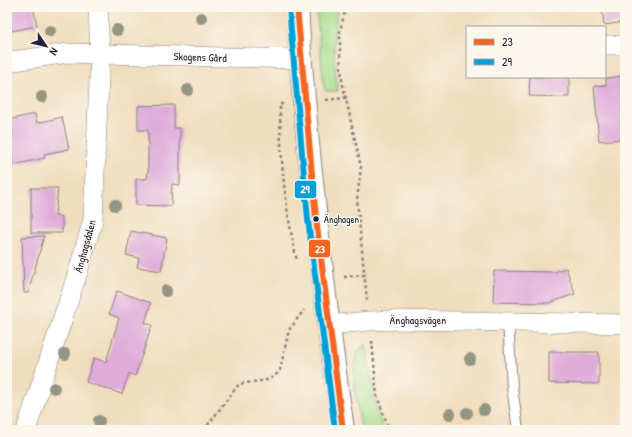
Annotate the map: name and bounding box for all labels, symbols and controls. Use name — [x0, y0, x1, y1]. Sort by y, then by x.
north arrow — [26, 26, 66, 66]
legend — [466, 26, 606, 78]
text: 23 — [502, 33, 513, 50]
text: N — [47, 45, 62, 58]
street label: Skogens Gård — [173, 49, 228, 65]
text: 29 — [502, 53, 513, 70]
line badge: 29 — [294, 180, 317, 199]
text: 29 — [300, 182, 310, 196]
place label: Änghagen — [324, 213, 359, 226]
marker: Änghagen — [311, 214, 321, 224]
street label: Änghagsdalen — [71, 218, 99, 274]
line badge: 23 — [308, 239, 331, 258]
text: 23 — [315, 242, 325, 256]
street label: Änghagsvägen — [390, 313, 446, 327]

